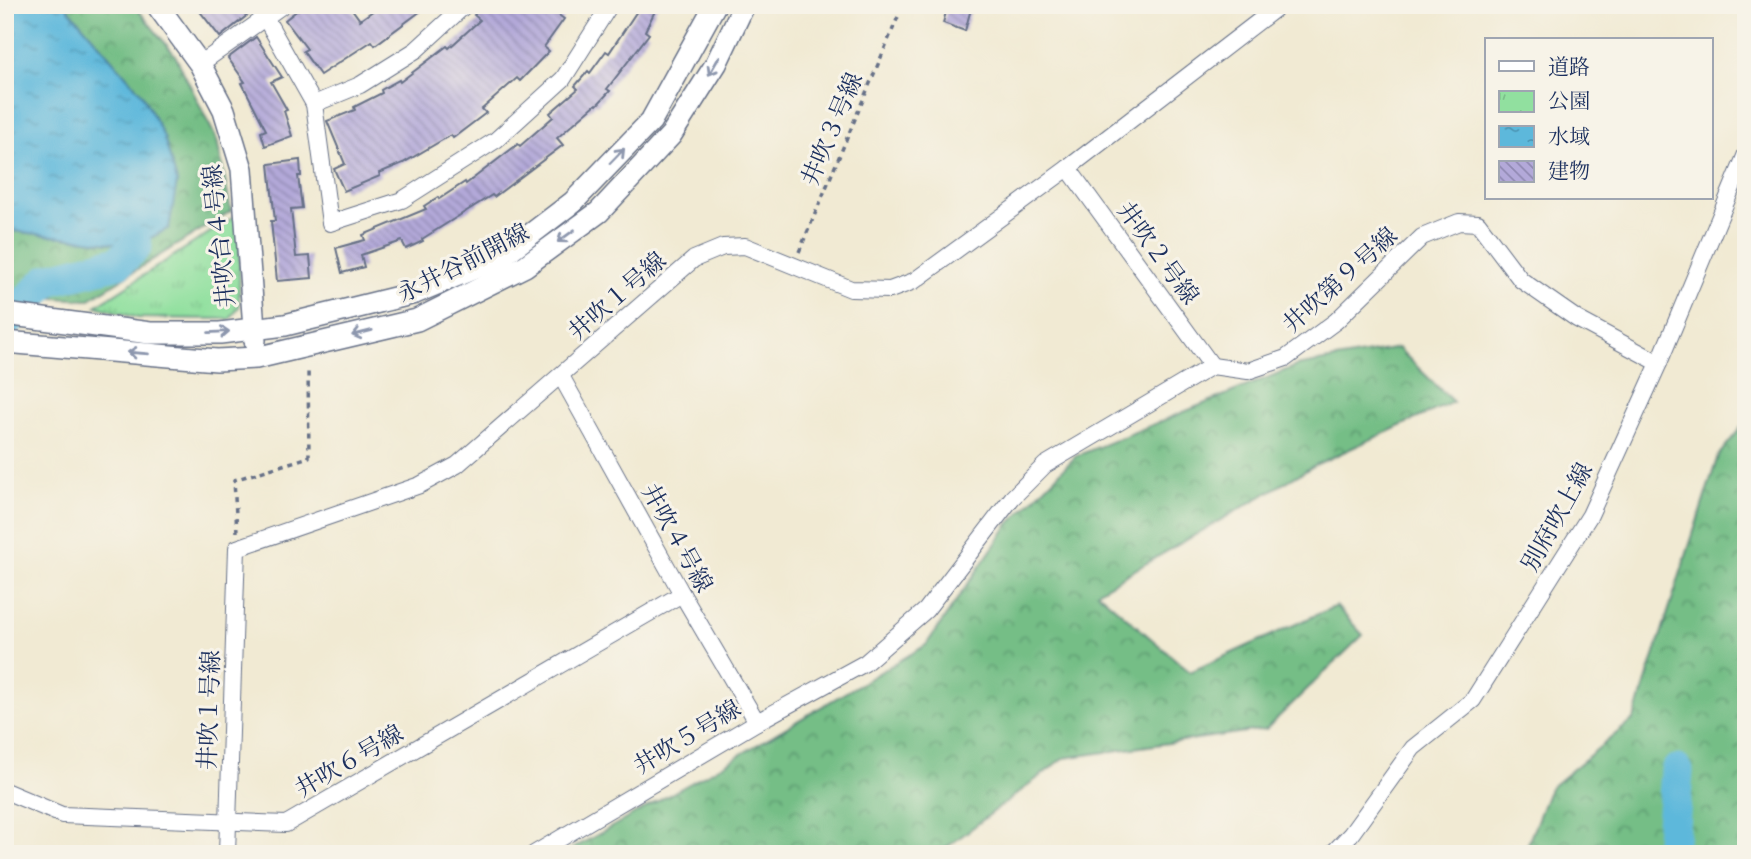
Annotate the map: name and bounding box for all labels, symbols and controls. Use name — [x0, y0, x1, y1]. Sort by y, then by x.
legend — [1485, 38, 1712, 200]
text: 道路 — [1548, 54, 1590, 80]
one-way arrow — [707, 56, 721, 76]
street label: 井吹３号線 — [795, 68, 869, 190]
text: 公園 — [1548, 88, 1590, 114]
text: 水域 — [1548, 124, 1590, 150]
one-way arrow — [609, 148, 626, 165]
text: 建物 — [1548, 158, 1590, 184]
street label: 井吹台４号線 — [197, 163, 241, 309]
street label: 井吹２号線 — [1111, 196, 1205, 310]
street label: 永井谷前開線 — [392, 217, 534, 309]
street label: 井吹第９号線 — [1276, 221, 1404, 339]
one-way arrow — [557, 229, 576, 243]
street label: 井吹１号線 — [562, 245, 672, 347]
one-way arrow — [207, 325, 230, 338]
one-way arrow — [351, 327, 374, 340]
one-way arrow — [127, 346, 150, 359]
street label: 別府吹上線 — [1515, 457, 1599, 577]
street label: 井吹４号線 — [635, 478, 719, 598]
street label: 井吹１号線 — [192, 650, 226, 770]
street label: 井吹５号線 — [628, 693, 746, 781]
street label: 井吹６号線 — [290, 718, 408, 804]

